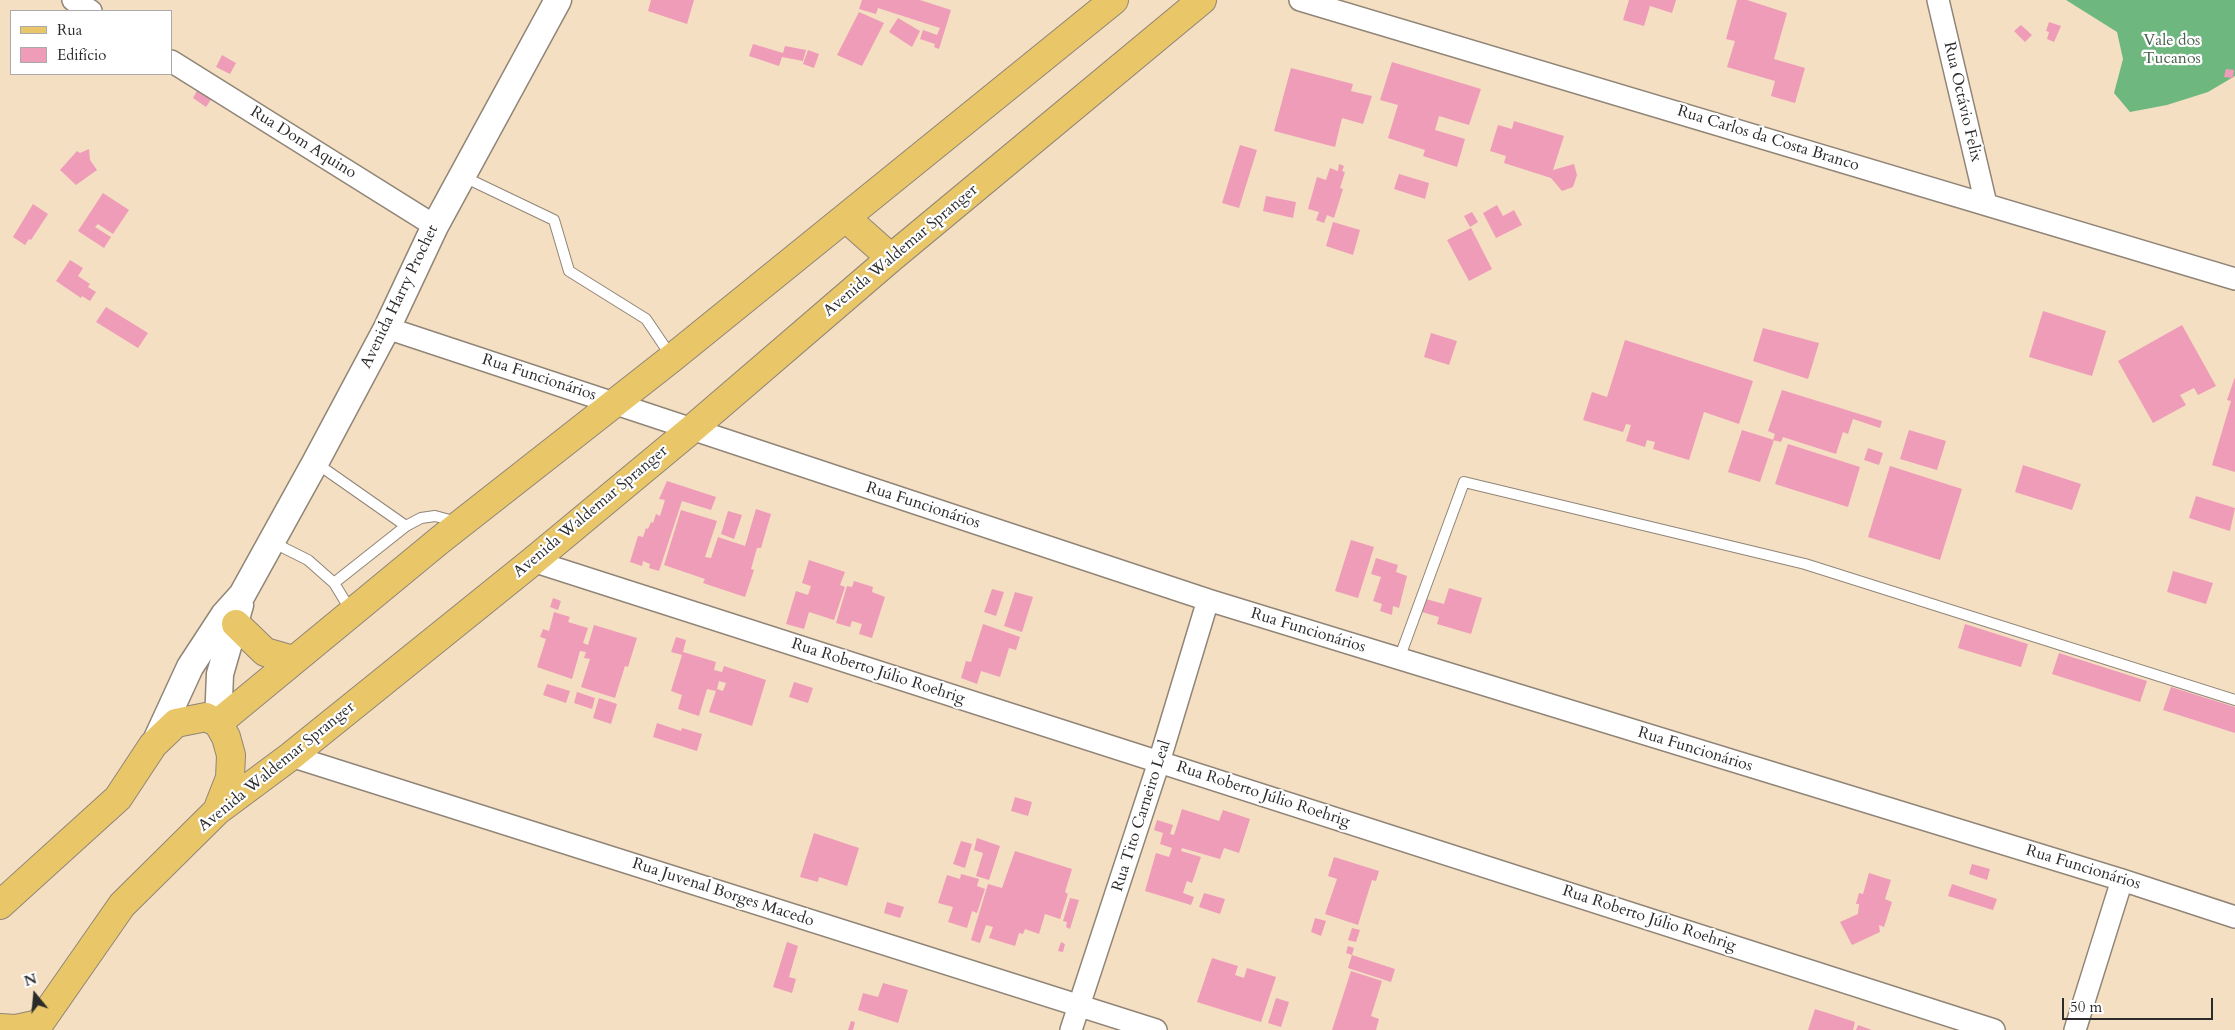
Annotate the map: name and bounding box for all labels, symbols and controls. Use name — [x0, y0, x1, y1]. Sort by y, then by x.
legend — [10, 10, 172, 75]
text: Rua — [57, 20, 82, 40]
park label: Vale dos Tucanos — [2143, 31, 2201, 69]
street label: Rua Octávio Felix — [1939, 40, 1985, 164]
text: Edifício — [57, 45, 106, 65]
street label: Rua Carlos da Costa Branco — [1675, 102, 1861, 176]
street label: Rua Dom Aquino — [246, 103, 360, 183]
street label: Avenida Waldemar Spranger — [820, 181, 982, 321]
street label: Avenida Harry Prochet — [357, 222, 443, 372]
street label: Rua Funcionários — [480, 351, 598, 405]
street label: Avenida Waldemar Spranger — [510, 442, 672, 582]
street label: Rua Funcionários — [864, 479, 982, 533]
street label: Rua Funcionários — [1248, 604, 1368, 658]
street label: Rua Roberto Júlio Roehrig — [789, 635, 967, 709]
street label: Avenida Waldemar Spranger — [195, 698, 359, 836]
street label: Rua Funcionários — [1635, 723, 1755, 777]
street label: Rua Tito Carneiro Leal — [1108, 738, 1176, 894]
street label: Rua Roberto Júlio Roehrig — [1174, 758, 1352, 832]
street label: Rua Funcionários — [2023, 841, 2143, 895]
street label: Rua Juvenal Borges Macedo — [630, 855, 816, 931]
street label: Rua Roberto Júlio Roehrig — [1560, 882, 1738, 956]
text: N — [22, 969, 39, 991]
north arrow — [10, 970, 60, 1020]
scale bar — [2065, 988, 2216, 1020]
text: 50 m — [2070, 997, 2102, 1017]

